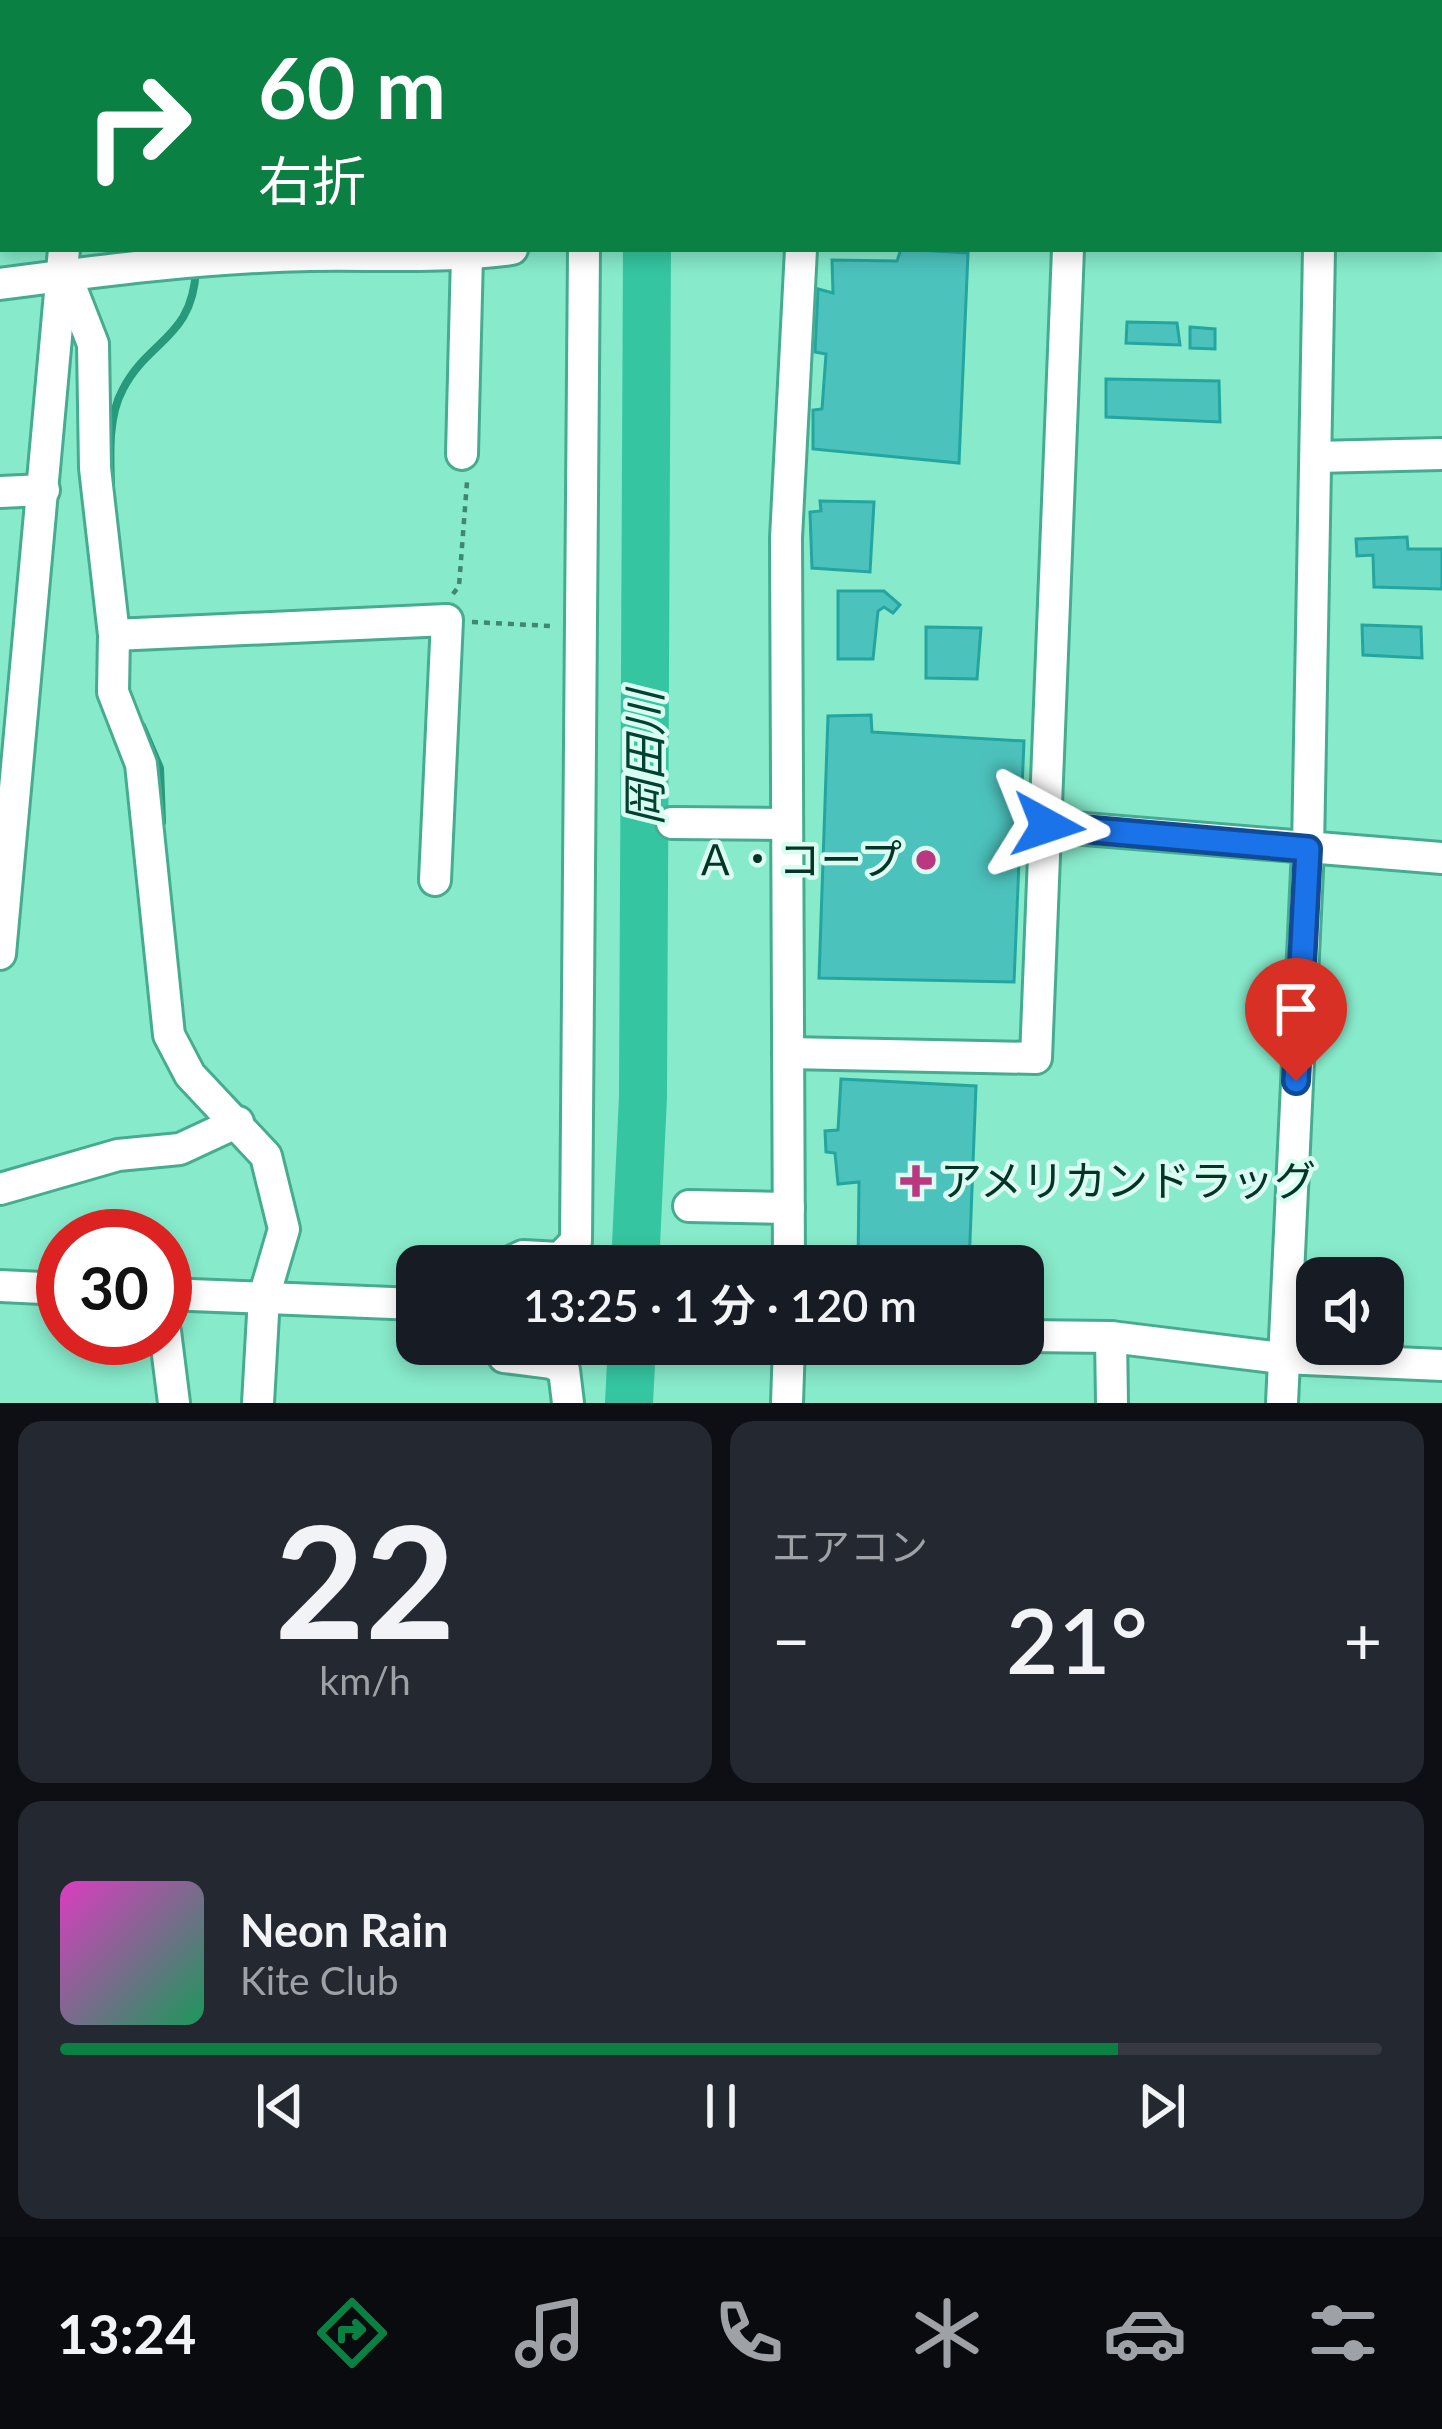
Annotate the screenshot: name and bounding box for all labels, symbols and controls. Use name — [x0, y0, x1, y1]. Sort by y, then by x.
text: 60 m — [258, 36, 446, 137]
icon: right — [60, 48, 216, 204]
text: 右折 — [258, 148, 366, 213]
water label: 岡田川 — [617, 687, 671, 826]
position arrow — [985, 763, 1111, 889]
place label: Ａ・コープ — [695, 834, 902, 884]
marker: Ａ・コープ — [913, 847, 939, 873]
pin — [1245, 958, 1347, 1081]
icon: arrive — [1263, 976, 1329, 1042]
place label: アメリカンドラッグ — [940, 1155, 1316, 1205]
marker: アメリカンドラッグ — [903, 1168, 929, 1194]
speed limit sign: 30 — [36, 1209, 192, 1365]
map controls — [1296, 1257, 1404, 1365]
button: sound — [1296, 1257, 1404, 1365]
text: 13:25 · 1 分 · 120 m — [523, 1278, 917, 1332]
text: 22 — [275, 1485, 455, 1672]
text: エアコン — [772, 1523, 928, 1569]
text: 21° — [1006, 1585, 1148, 1693]
text: − — [772, 1600, 810, 1679]
text: + — [1344, 1600, 1382, 1679]
text: km/h — [319, 1657, 411, 1703]
text: Neon Rain — [240, 1903, 448, 1957]
text: Kite Club — [240, 1957, 399, 2003]
icon: previous — [247, 2073, 313, 2139]
icon: pause — [688, 2073, 754, 2139]
icon: next — [1129, 2073, 1195, 2139]
icon: directions — [310, 2291, 394, 2375]
icon: music — [508, 2291, 592, 2375]
icon: phone — [707, 2291, 791, 2375]
icon: climate — [905, 2291, 989, 2375]
icon: car — [1103, 2291, 1187, 2375]
icon: filters — [1301, 2291, 1385, 2375]
text: 13:24 — [57, 2301, 196, 2366]

